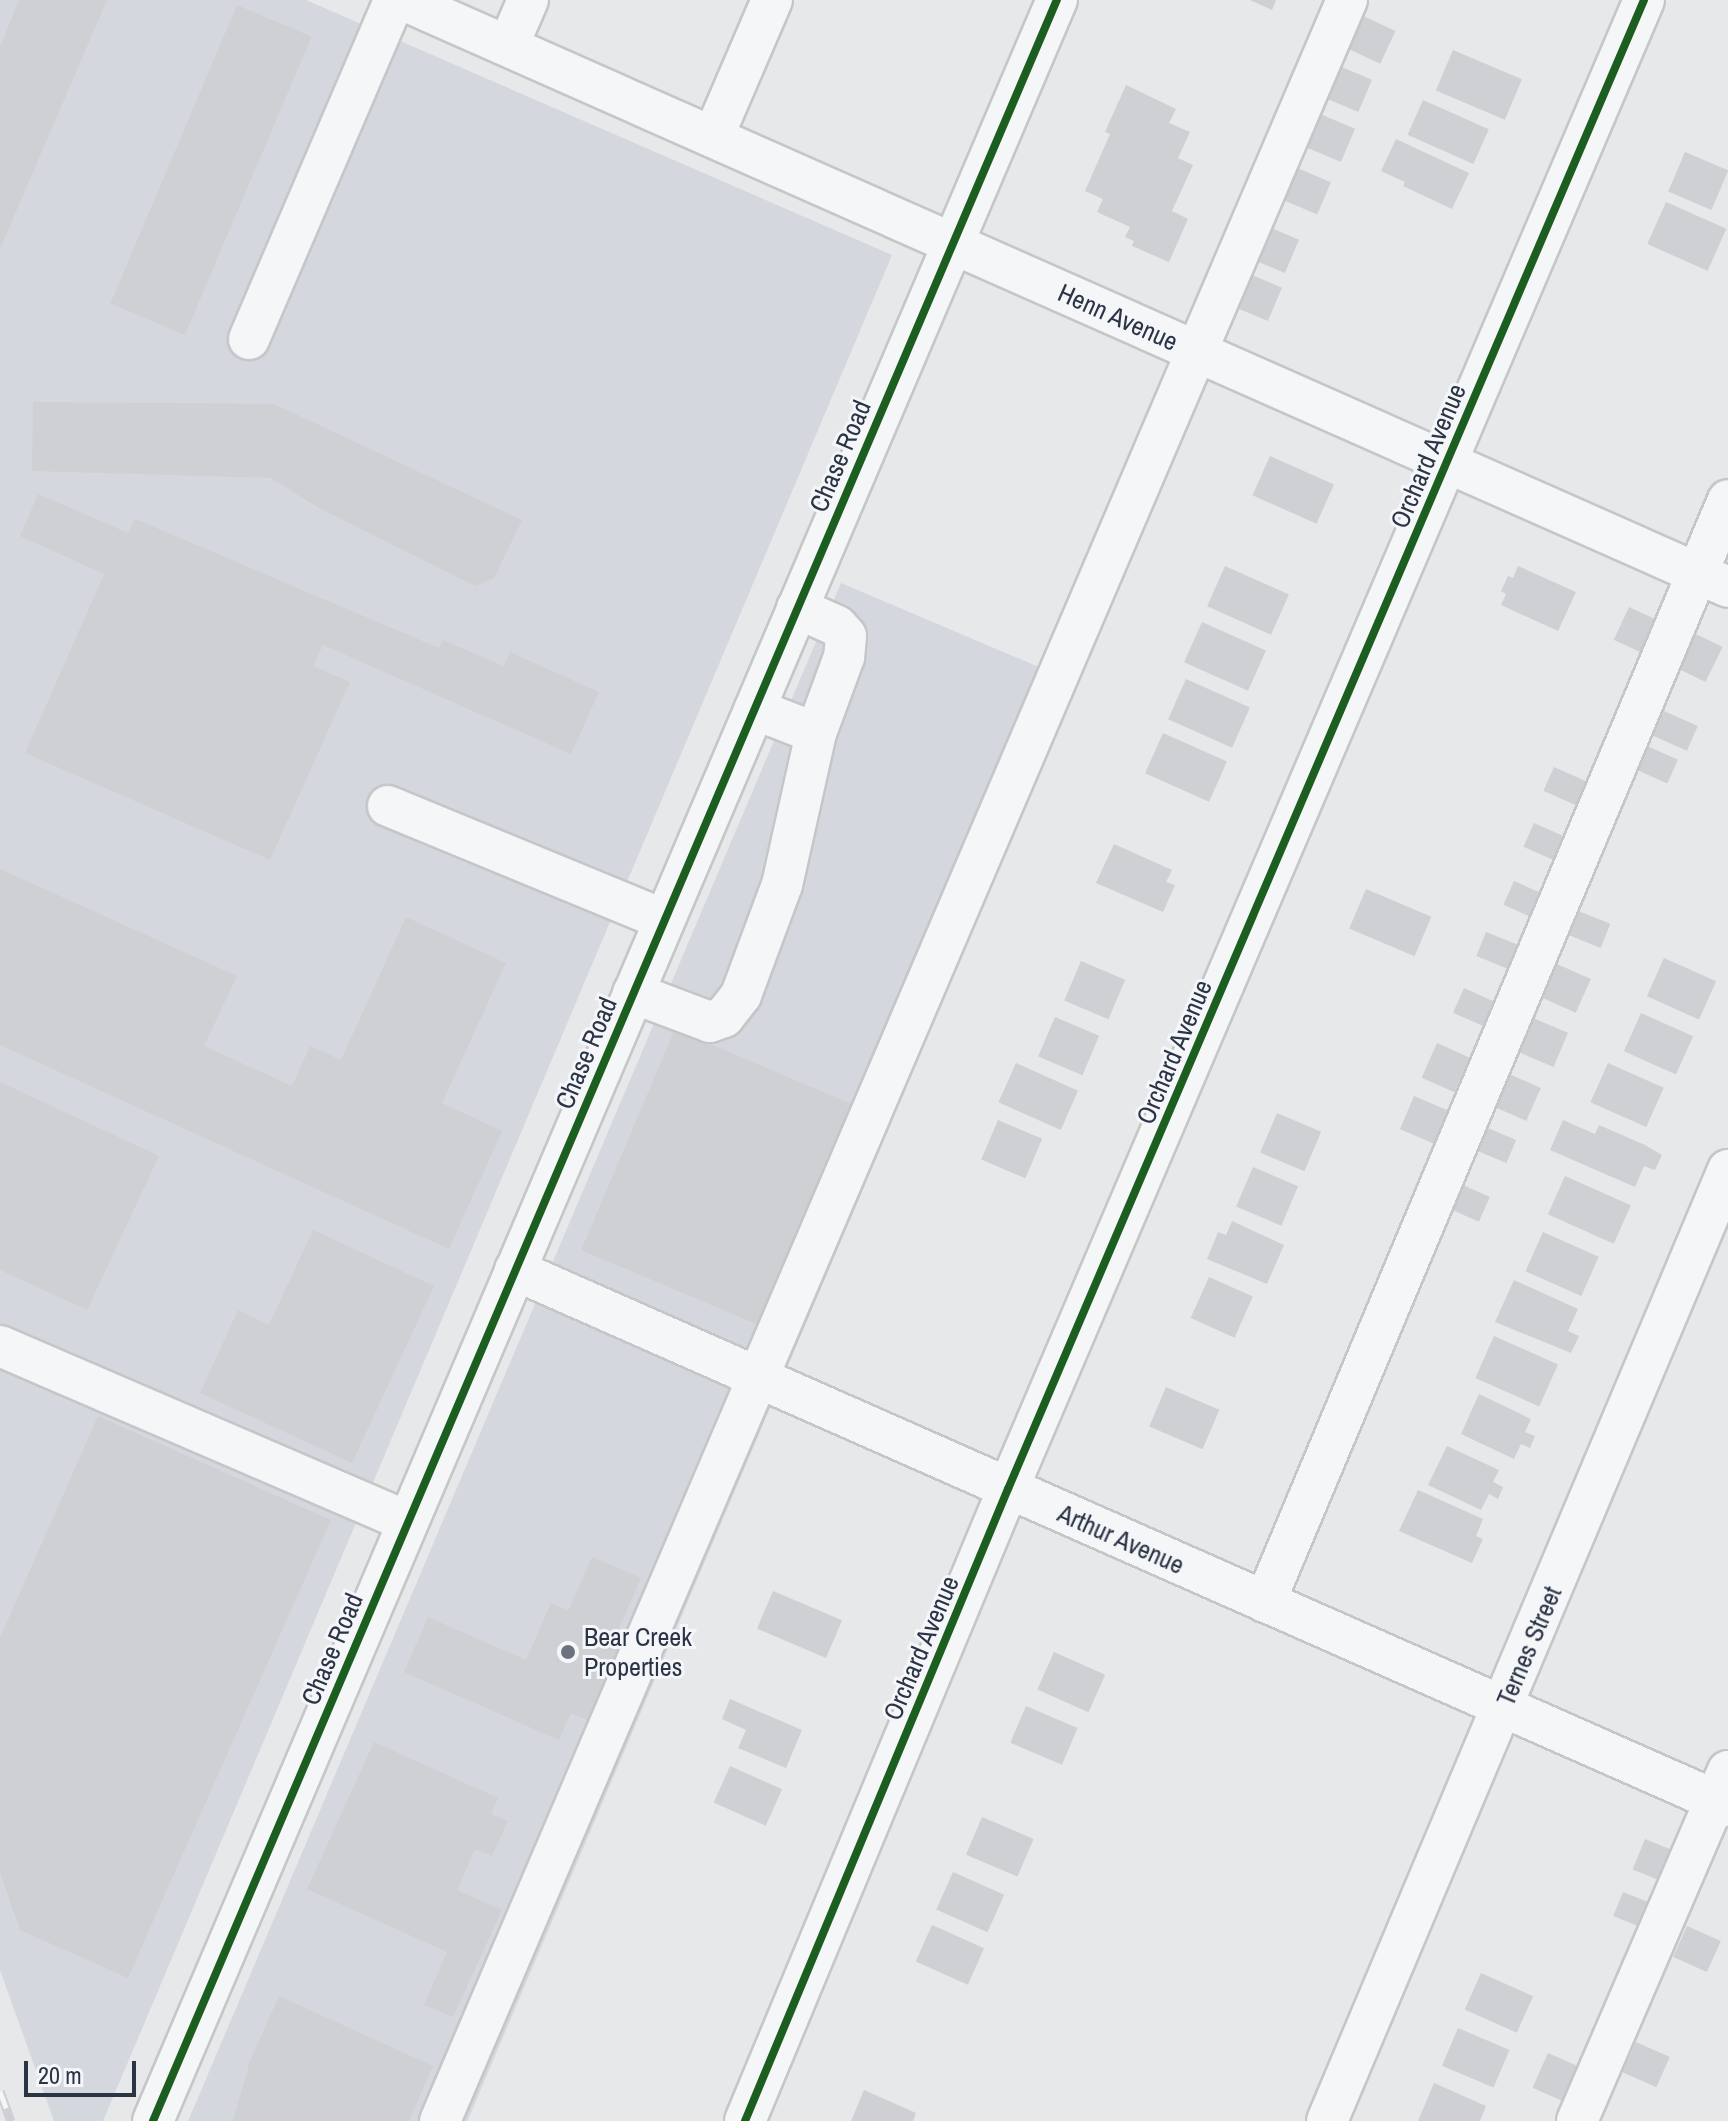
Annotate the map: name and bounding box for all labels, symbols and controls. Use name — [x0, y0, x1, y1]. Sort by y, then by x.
street label: Henn Avenue — [1053, 277, 1183, 357]
street label: Orchard Avenue — [1383, 379, 1473, 533]
street label: Chase Road — [802, 395, 878, 517]
street label: Orchard Avenue — [1129, 975, 1219, 1129]
street label: Chase Road — [548, 992, 624, 1114]
street label: Arthur Avenue — [1053, 1497, 1189, 1581]
street label: Orchard Avenue — [876, 1571, 966, 1725]
street label: Ternes Street — [1490, 1582, 1568, 1710]
street label: Chase Road — [294, 1588, 370, 1710]
place label: Bear Creek Properties — [584, 1621, 692, 1682]
marker: Bear Creek Properties — [559, 1643, 577, 1661]
scale bar — [28, 2045, 140, 2095]
text: 20 m — [38, 2059, 82, 2091]

